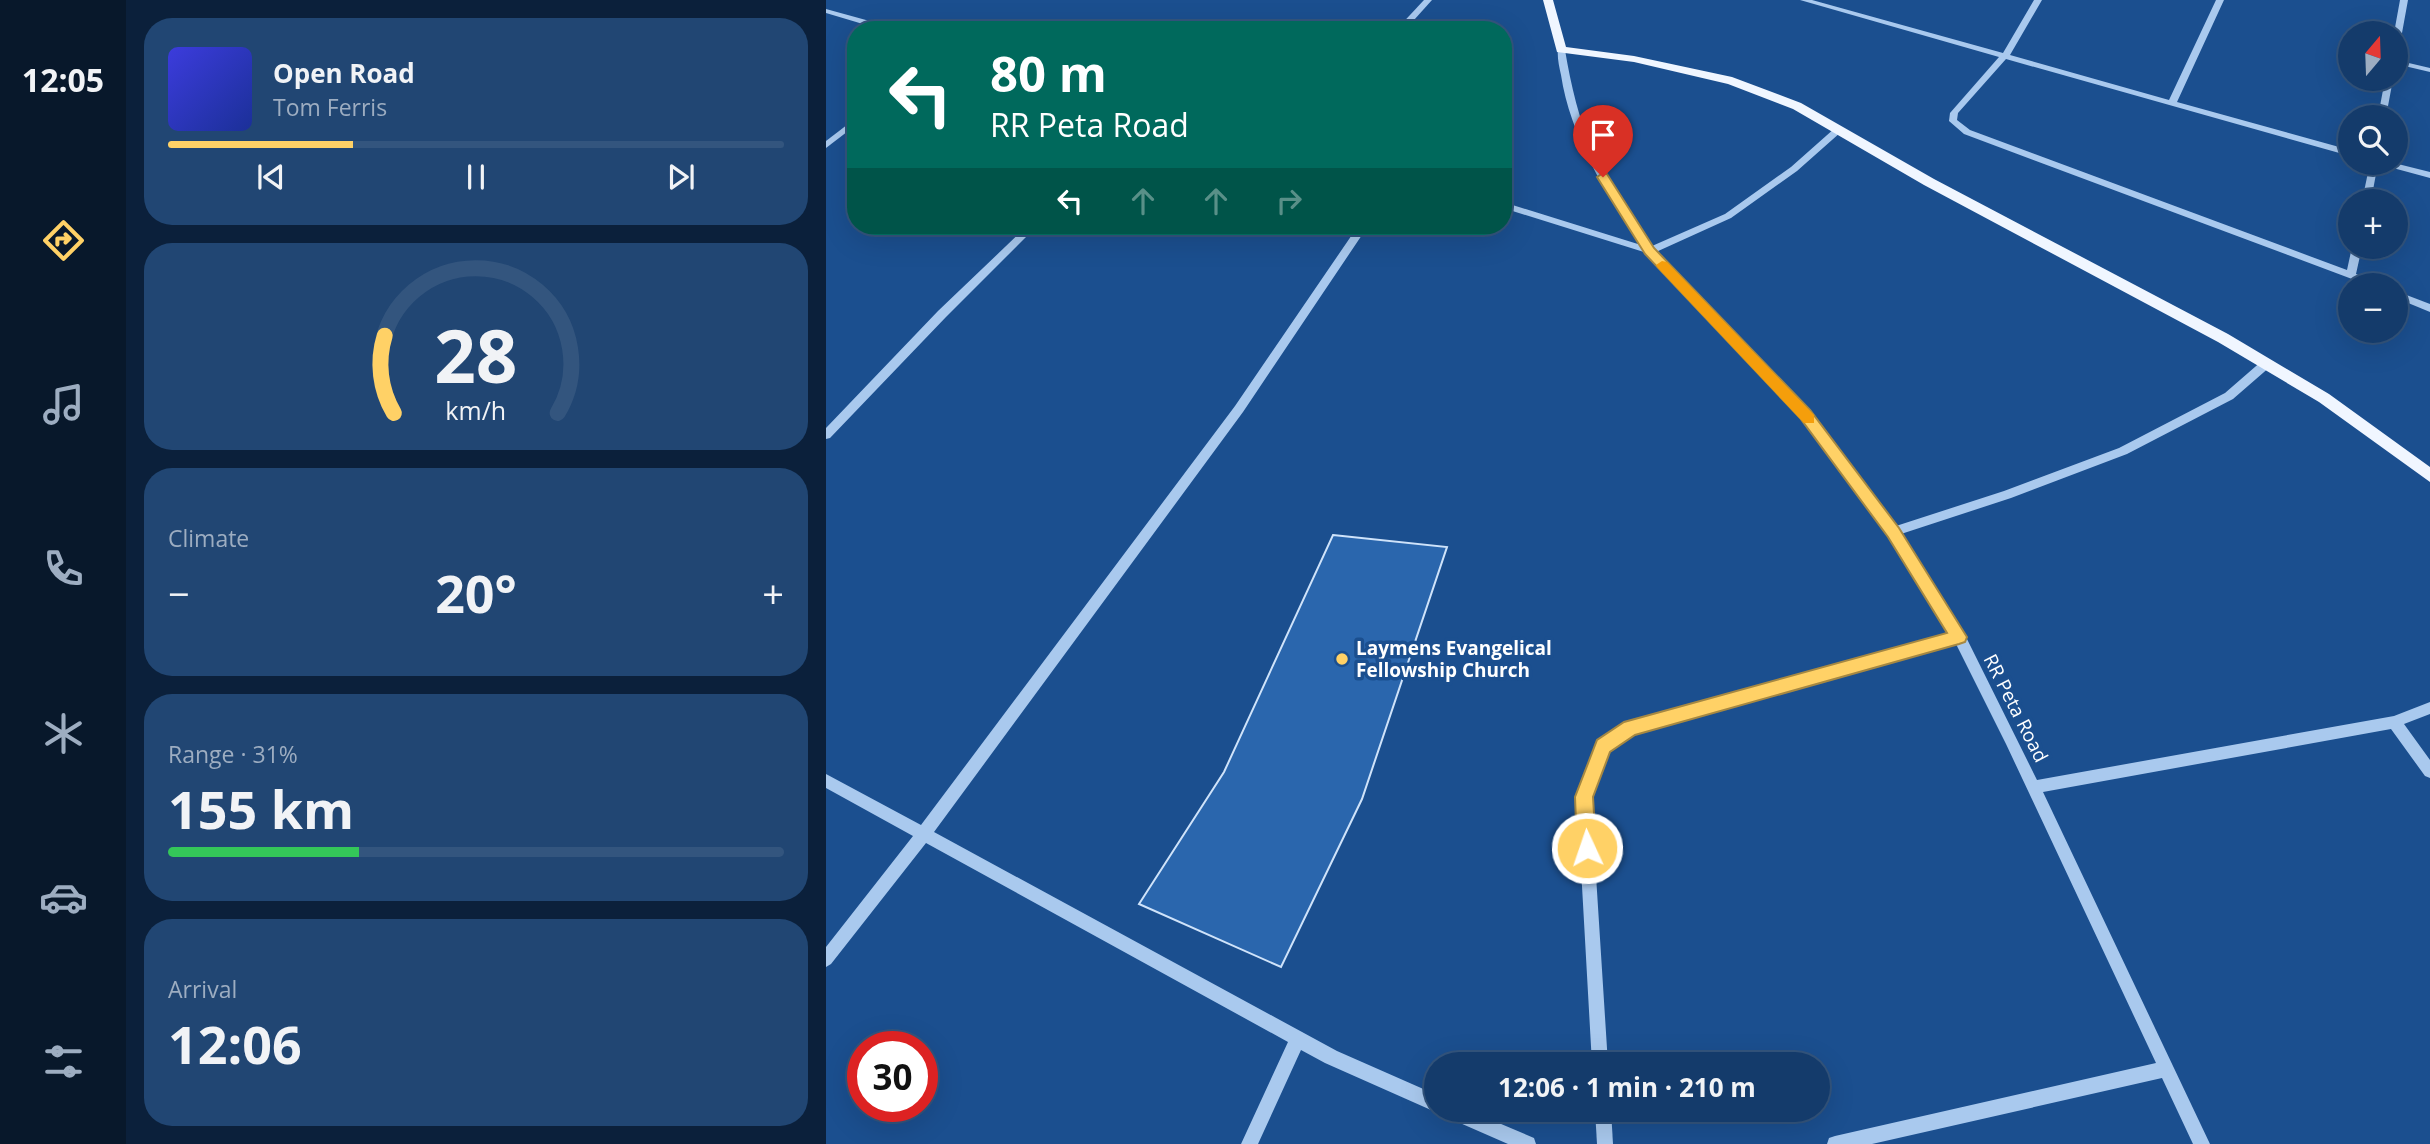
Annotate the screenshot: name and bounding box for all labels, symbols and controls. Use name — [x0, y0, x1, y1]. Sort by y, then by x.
north arrow — [2338, 21, 2408, 91]
map controls — [2338, 21, 2408, 343]
text: 80 m — [990, 40, 1107, 106]
icon: left — [875, 49, 966, 140]
text: Open Road — [273, 55, 415, 91]
text: 12:05 — [22, 58, 104, 101]
text: Tom Ferris — [273, 91, 387, 123]
text: RR Peta Road — [990, 103, 1189, 146]
pin — [1573, 105, 1633, 177]
button: search — [2338, 105, 2408, 175]
icon: arrive — [1584, 116, 1622, 154]
icon: previous — [252, 158, 290, 196]
icon: pause — [457, 158, 495, 196]
icon: next — [662, 158, 700, 196]
icon: left — [1051, 182, 1089, 220]
icon: ahead — [1124, 182, 1162, 220]
icon: ahead — [1197, 182, 1235, 220]
icon: right — [1270, 182, 1308, 220]
button: + — [2338, 189, 2408, 259]
icon: directions — [39, 216, 88, 265]
button: − — [2338, 273, 2408, 343]
text: 28 — [434, 305, 518, 404]
icon: music — [39, 380, 88, 429]
text: km/h — [446, 393, 506, 427]
text: Climate — [168, 522, 249, 554]
icon: phone — [39, 544, 88, 593]
text: 20° — [435, 557, 517, 628]
text: − — [168, 567, 190, 619]
text: + — [762, 567, 784, 619]
place label: Laymens Evangelical Fellowship Church — [1356, 635, 1552, 683]
street label: RR Peta Road — [1978, 649, 2054, 767]
marker: Laymens Evangelical Fellowship Church — [1334, 651, 1350, 667]
icon: climate — [39, 709, 88, 758]
text: Range · 31% — [168, 738, 298, 770]
text: 155 km — [168, 773, 354, 844]
position arrow — [1550, 811, 1624, 885]
icon: car — [39, 873, 88, 922]
text: Arrival — [168, 973, 237, 1005]
text: 12:06 — [168, 1008, 302, 1079]
speed limit sign: 30 — [847, 1031, 938, 1122]
icon: filters — [39, 1037, 88, 1086]
text: 12:06 · 1 min · 210 m — [1498, 1069, 1756, 1105]

